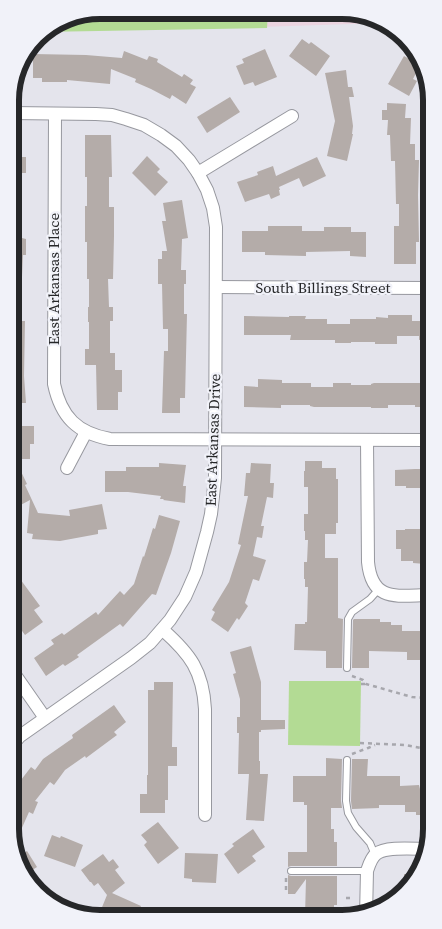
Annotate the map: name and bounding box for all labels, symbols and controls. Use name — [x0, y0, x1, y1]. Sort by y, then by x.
street label: East Arkansas Place — [43, 212, 64, 345]
street label: South Billings Street — [256, 277, 391, 298]
street label: East Arkansas Drive — [200, 373, 225, 507]

